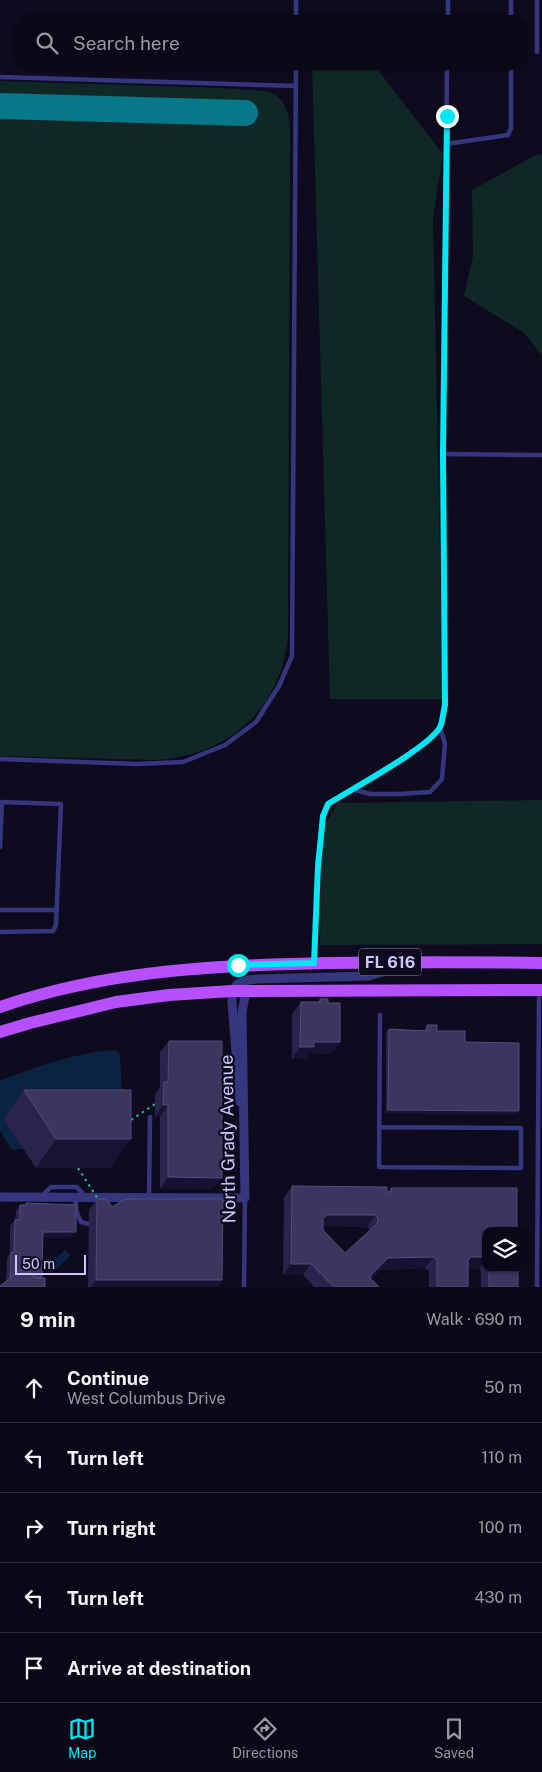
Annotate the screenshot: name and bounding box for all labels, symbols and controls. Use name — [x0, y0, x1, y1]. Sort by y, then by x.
search box — [15, 15, 527, 70]
icon: search — [33, 29, 61, 57]
text: Search here — [73, 32, 180, 54]
route end — [436, 105, 459, 128]
road number: FL 616 — [359, 949, 421, 976]
route start — [227, 954, 250, 977]
street label: North Grady Avenue — [216, 1055, 239, 1223]
map controls — [482, 1227, 527, 1272]
button: layers — [482, 1227, 527, 1272]
scale bar — [15, 1252, 86, 1275]
text: 50 m — [22, 1256, 55, 1272]
text: 9 min — [20, 1307, 76, 1332]
text: Walk · 690 m — [426, 1310, 522, 1329]
text: Continue — [67, 1367, 149, 1389]
icon: ahead — [20, 1374, 48, 1402]
text: 50 m — [484, 1378, 522, 1397]
text: West Columbus Drive — [67, 1389, 225, 1408]
icon: left — [20, 1444, 48, 1472]
text: Turn left — [67, 1447, 144, 1469]
text: 110 m — [481, 1448, 522, 1467]
icon: right — [20, 1514, 48, 1542]
text: Turn right — [67, 1517, 156, 1539]
text: 100 m — [478, 1518, 522, 1537]
icon: left — [20, 1584, 48, 1612]
text: Turn left — [67, 1587, 144, 1609]
text: 430 m — [474, 1588, 522, 1607]
icon: arrive — [20, 1654, 48, 1682]
text: Arrive at destination — [67, 1657, 251, 1679]
tab: Map — [68, 1715, 96, 1761]
tab: Directions — [232, 1715, 298, 1761]
tab: Saved — [434, 1715, 474, 1761]

